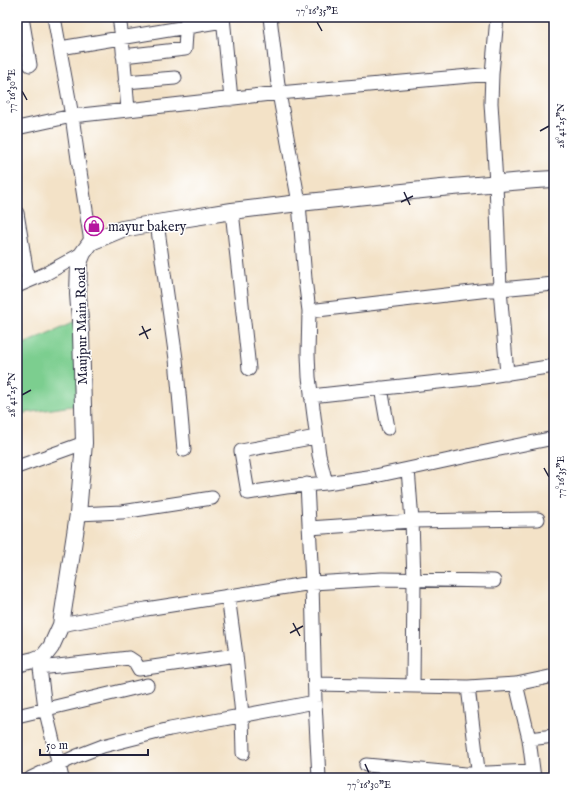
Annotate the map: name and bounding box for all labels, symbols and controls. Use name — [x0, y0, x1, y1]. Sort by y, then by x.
text: 77°16'35"E — [296, 5, 338, 18]
text: 77°16'30"E — [6, 69, 19, 113]
text: 28°41'25"N — [555, 103, 568, 149]
shop icon: mayur bakery — [83, 215, 105, 237]
place label: mayur bakery — [108, 218, 187, 236]
street label: Maujpur Main Road — [72, 266, 92, 385]
text: 28°41'25"N — [6, 372, 19, 418]
text: 77°16'35"E — [555, 456, 568, 498]
scale bar — [40, 731, 148, 757]
text: 50 m — [46, 738, 68, 753]
text: 77°16'30"E — [347, 779, 391, 792]

